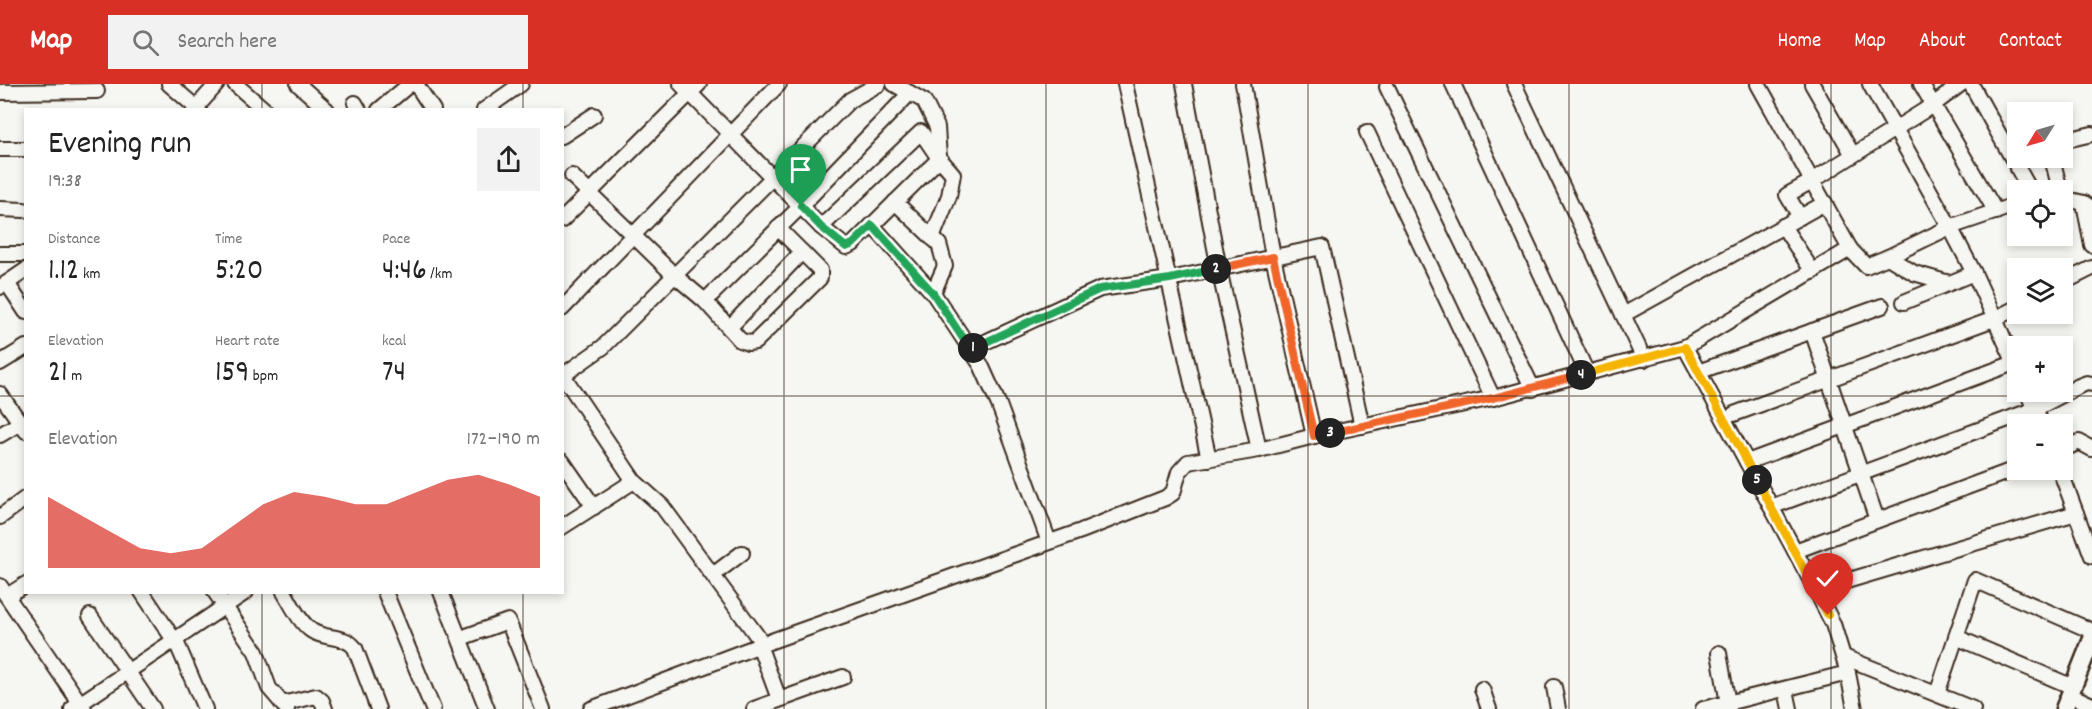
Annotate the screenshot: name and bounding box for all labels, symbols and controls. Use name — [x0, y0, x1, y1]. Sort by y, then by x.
search box — [108, 15, 528, 69]
text: Map — [30, 22, 72, 62]
icon: search — [129, 26, 162, 59]
text: Search here — [177, 27, 277, 58]
text: Home — [1777, 27, 1821, 57]
text: Map — [1854, 27, 1886, 57]
text: About — [1919, 27, 1966, 57]
text: Contact — [1999, 27, 2062, 57]
north arrow — [2007, 102, 2073, 168]
map controls — [2007, 102, 2073, 480]
text: Evening run — [48, 122, 192, 169]
button: share — [477, 128, 540, 191]
pin — [775, 144, 826, 206]
icon: arrive — [784, 153, 817, 186]
text: 19:38 — [48, 168, 82, 196]
button: locate — [2007, 180, 2073, 246]
text: Distance — [48, 228, 100, 251]
text: Time — [215, 228, 242, 251]
text: Pace — [382, 228, 410, 251]
text: 1.12 — [48, 251, 79, 294]
text: 5:20 — [215, 251, 263, 294]
text: 4:46 — [382, 251, 427, 294]
pin: 2 — [1201, 254, 1231, 284]
text: 2 — [1213, 257, 1220, 280]
button: layers — [2007, 258, 2073, 324]
text: km — [79, 263, 100, 286]
text: /km — [427, 263, 452, 286]
text: Elevation — [48, 330, 104, 353]
text: Heart rate — [215, 330, 280, 353]
text: kcal — [382, 330, 406, 353]
pin: 1 — [958, 333, 988, 363]
text: 1 — [971, 336, 975, 359]
button: + — [2007, 336, 2073, 402]
text: 21 — [48, 353, 68, 396]
text: 159 — [215, 353, 249, 396]
text: 74 — [382, 353, 406, 396]
pin: 4 — [1566, 360, 1596, 390]
text: 4 — [1578, 363, 1584, 386]
text: m — [68, 365, 82, 388]
text: bpm — [249, 365, 278, 388]
button: − — [2007, 414, 2073, 480]
pin: 3 — [1315, 418, 1345, 448]
text: 3 — [1326, 421, 1334, 444]
text: Elevation — [48, 426, 118, 454]
text: 172–190 m — [467, 426, 540, 454]
pin: 5 — [1742, 465, 1772, 495]
text: 5 — [1753, 468, 1761, 491]
pin — [1802, 553, 1853, 615]
icon: check — [1811, 562, 1844, 595]

